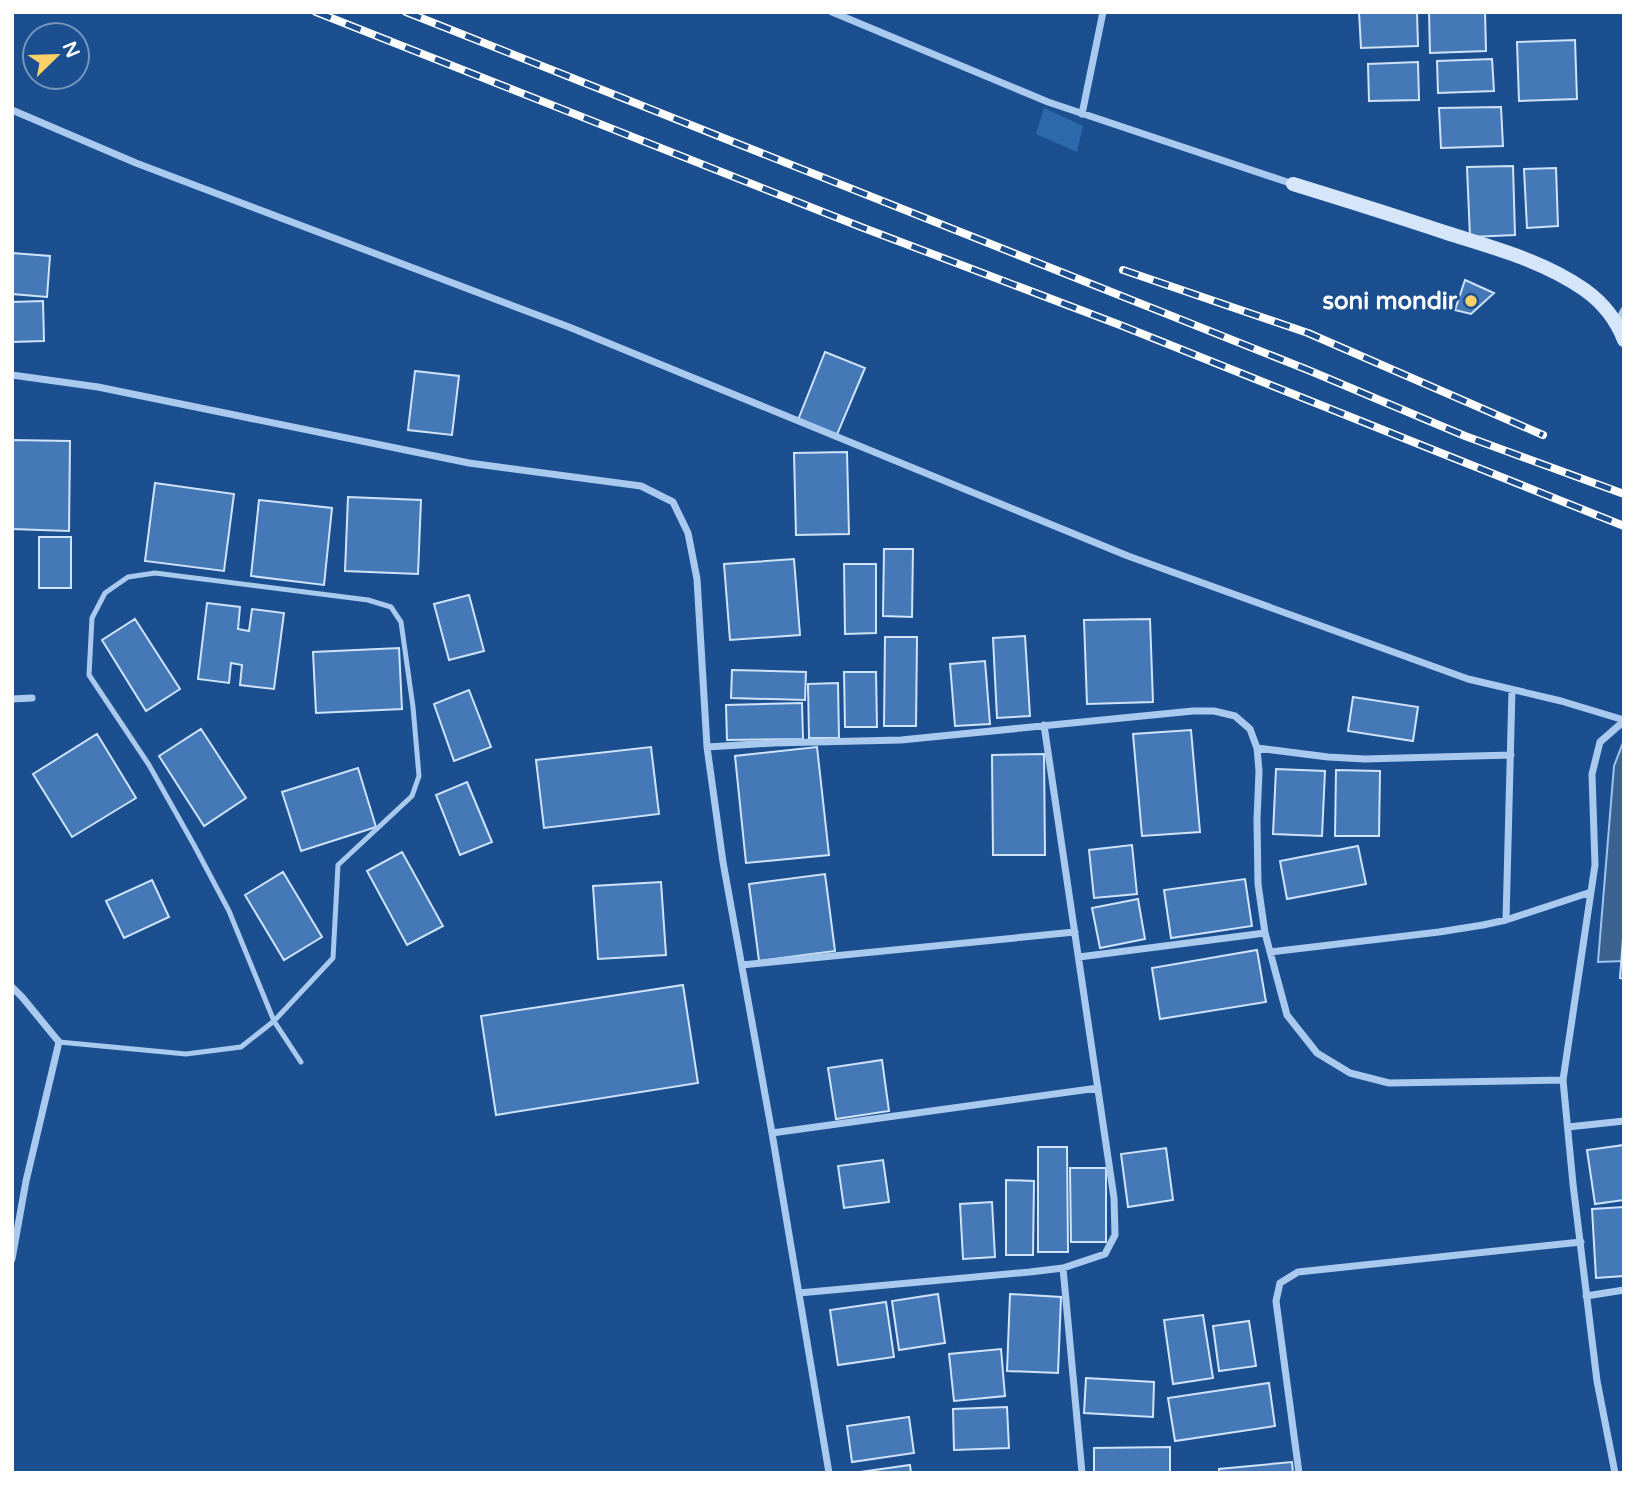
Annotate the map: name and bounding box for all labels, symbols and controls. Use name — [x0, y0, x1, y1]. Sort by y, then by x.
north arrow — [21, 21, 91, 91]
text: N — [58, 38, 84, 61]
place label: soni mondir — [1323, 287, 1458, 316]
marker: soni mondir — [1463, 293, 1479, 309]

